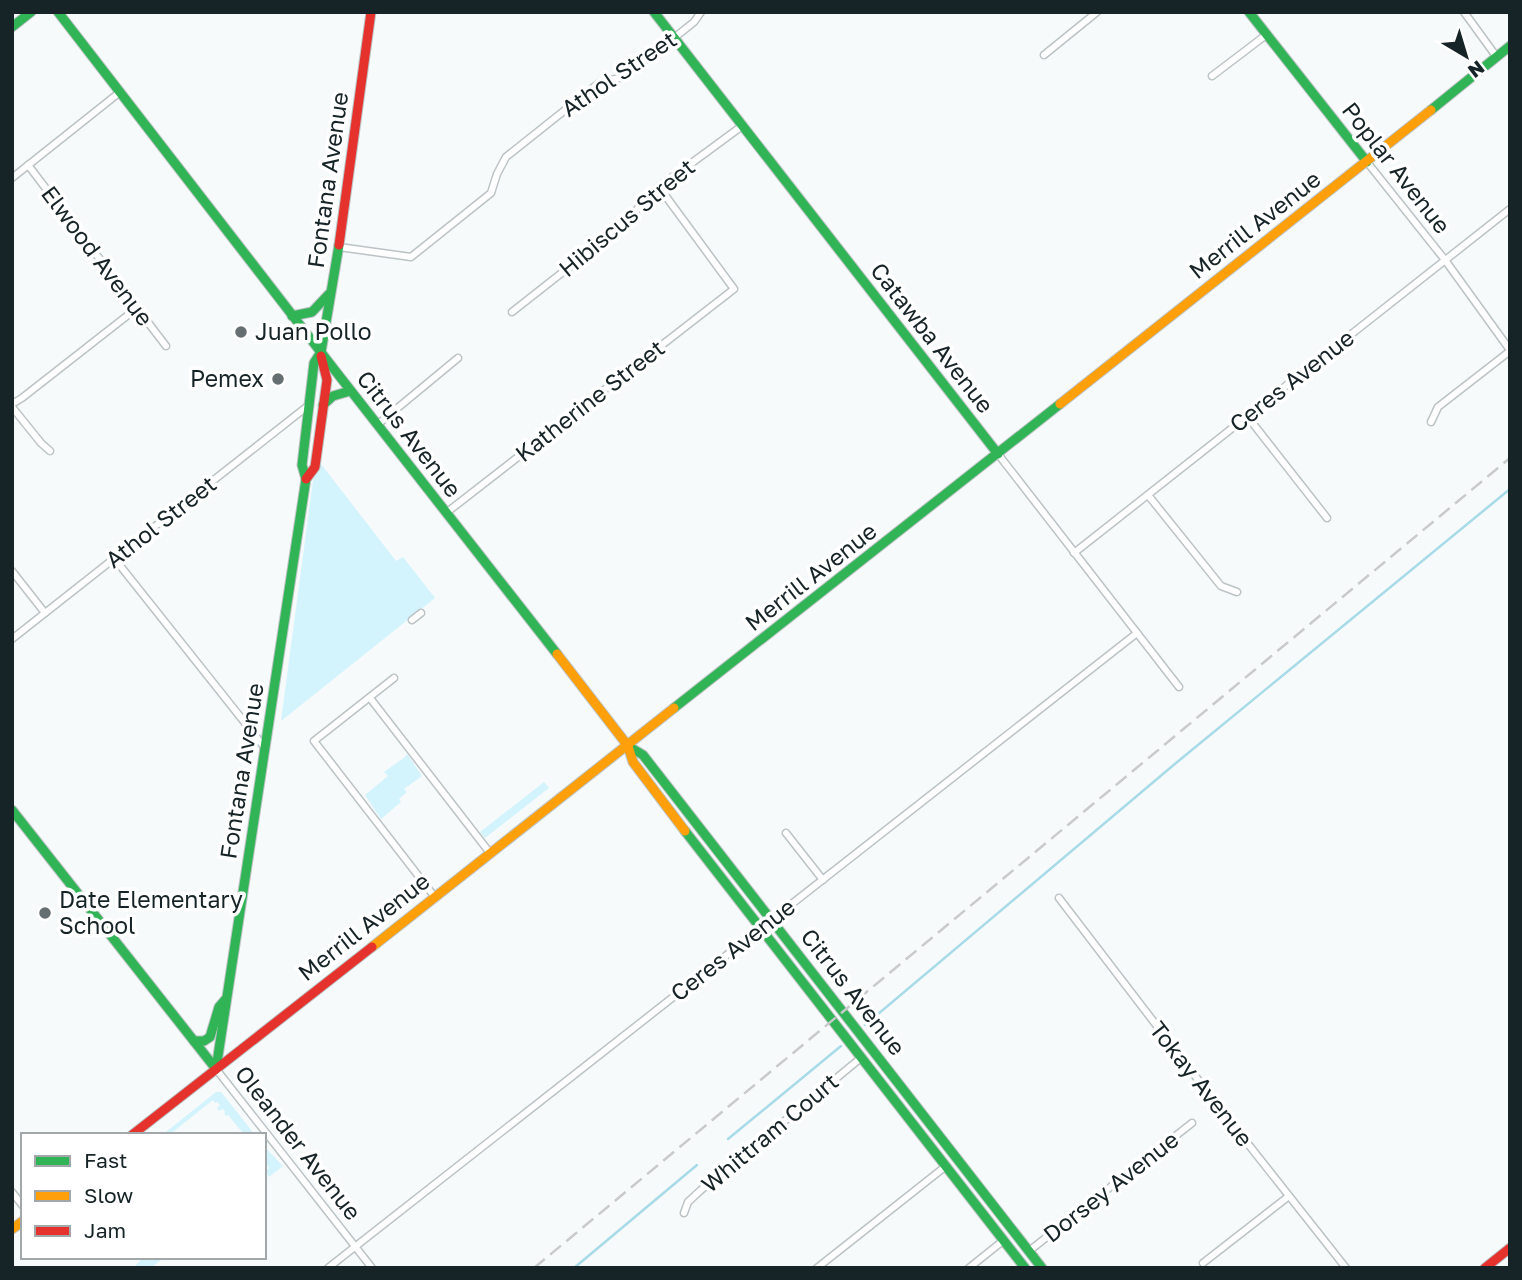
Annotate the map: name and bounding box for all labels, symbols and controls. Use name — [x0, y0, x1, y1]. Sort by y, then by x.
north arrow — [1431, 21, 1501, 91]
street label: Athol Street — [556, 24, 681, 122]
text: N — [1464, 56, 1490, 83]
street label: Fontana Avenue — [301, 90, 353, 270]
street label: Poplar Avenue — [1337, 96, 1457, 239]
street label: Hibiscus Street — [553, 152, 700, 282]
street label: Merrill Avenue — [1183, 164, 1326, 284]
street label: Elwood Avenue — [36, 180, 160, 331]
street label: Catawba Avenue — [865, 257, 1000, 418]
place label: Juan Pollo — [255, 317, 372, 345]
street label: Ceres Avenue — [1224, 323, 1359, 437]
marker: Juan Pollo — [233, 324, 249, 340]
street label: Katherine Street — [509, 333, 670, 467]
place label: Pemex — [190, 364, 264, 392]
street label: Citrus Avenue — [352, 364, 468, 502]
marker: Pemex — [270, 371, 286, 387]
street label: Athol Street — [99, 469, 221, 573]
street label: Merrill Avenue — [739, 516, 882, 636]
street label: Fontana Avenue — [213, 681, 269, 861]
street label: Merrill Avenue — [292, 866, 435, 986]
place label: Date Elementary School — [59, 885, 243, 939]
street label: Ceres Avenue — [665, 892, 800, 1006]
marker: Date Elementary School — [37, 905, 53, 921]
street label: Citrus Avenue — [796, 922, 912, 1060]
street label: Tokay Avenue — [1144, 1015, 1259, 1152]
street label: Oleander Avenue — [230, 1060, 368, 1225]
street label: Whittram Court — [695, 1067, 844, 1198]
street label: Dorsey Avenue — [1037, 1125, 1184, 1248]
legend — [21, 1133, 266, 1259]
text: Fast — [84, 1147, 127, 1173]
text: Slow — [84, 1182, 133, 1208]
text: Jam — [84, 1217, 126, 1243]

